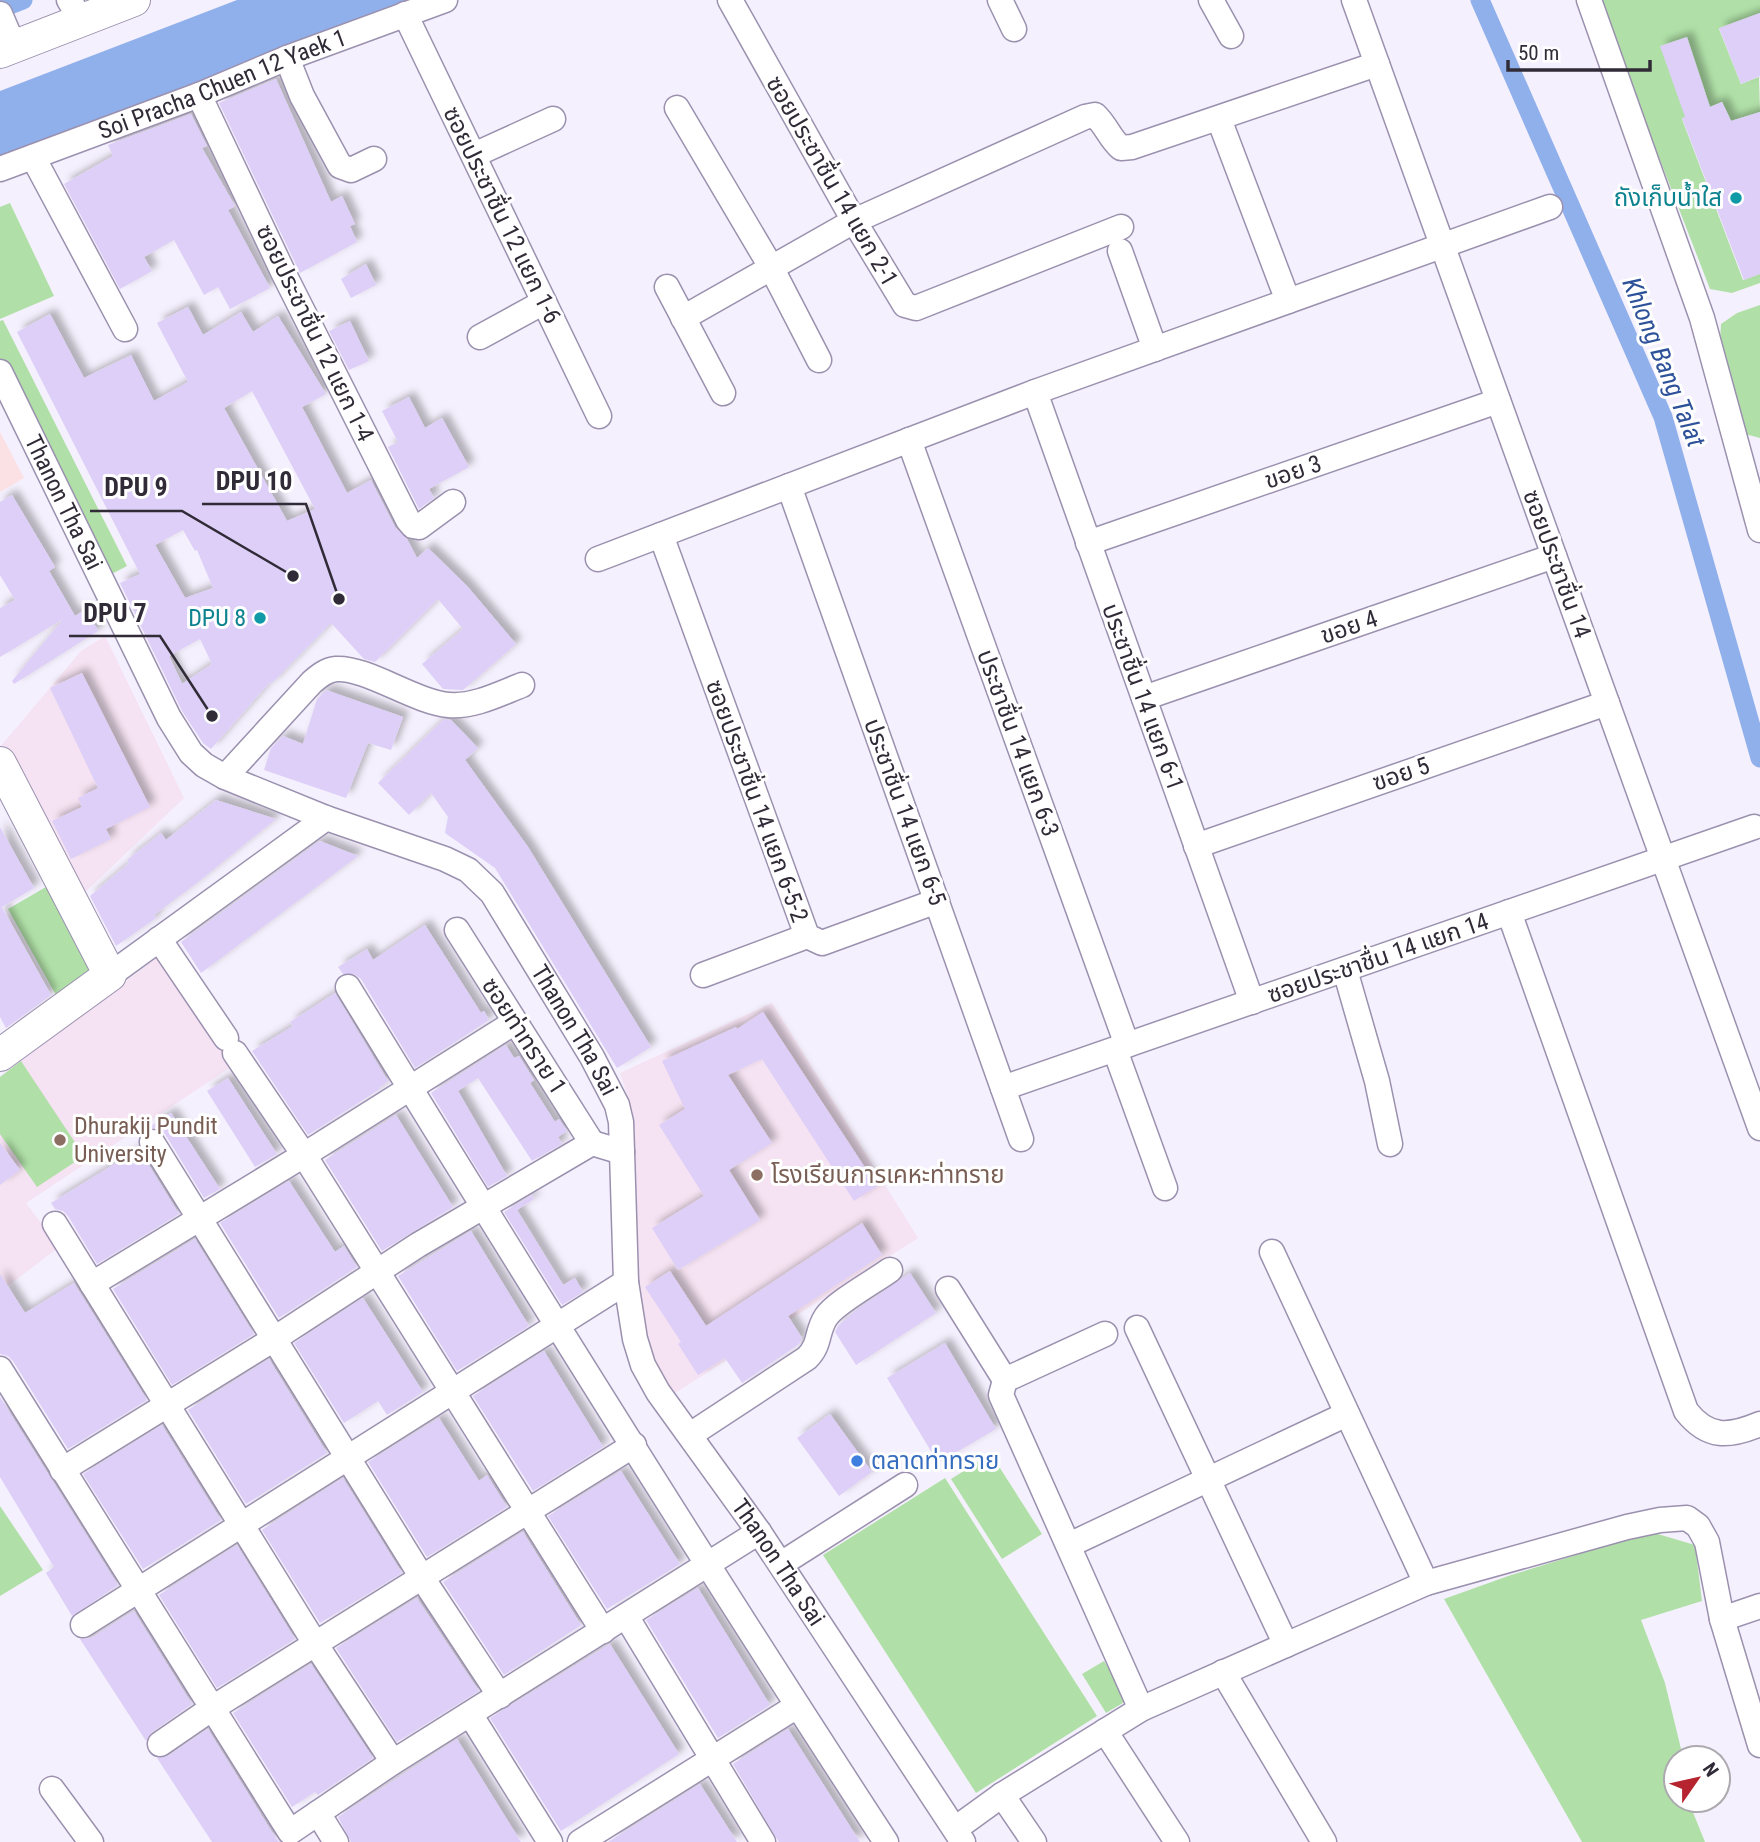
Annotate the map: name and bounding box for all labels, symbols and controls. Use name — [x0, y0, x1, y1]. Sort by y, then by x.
street label: Soi Pracha Chuen 12 Yaek 1 — [94, 23, 350, 145]
scale bar — [1508, 28, 1650, 72]
text: 50 m — [1518, 41, 1559, 65]
street label: ซอยประชาชื่น 14 แยก 2-1 — [760, 69, 906, 291]
street label: ซอยประชาชื่น 12 แยก 1-6 — [437, 101, 569, 328]
place label: ถังเก็บน้ำใส — [1614, 181, 1722, 212]
marker: ถังเก็บน้ำใส — [1728, 190, 1744, 206]
street label: ซอยประชาชื่น 12 แยก 1-4 — [250, 219, 382, 446]
water label: Khlong Bang Talat — [1616, 273, 1712, 452]
street label: Thanon Tha Sai — [19, 430, 108, 574]
street label: ขอย 3 — [1261, 449, 1325, 495]
callout: DPU 10 — [202, 457, 306, 504]
callout: DPU 9 — [90, 464, 182, 511]
text: DPU 10 — [216, 466, 292, 496]
text: DPU 9 — [104, 472, 168, 502]
street label: ซอยประชาชื่น 14 — [1517, 485, 1600, 642]
callout: DPU 7 — [69, 589, 160, 636]
text: DPU 7 — [83, 598, 147, 628]
street label: ประชาชื่น 14 แยก 6-1 — [1096, 599, 1193, 794]
place label: DPU 8 — [188, 604, 246, 632]
street label: ขอย 4 — [1317, 604, 1381, 650]
marker: DPU 8 — [252, 610, 268, 626]
street label: ประชาชื่น 14 แยก 6-3 — [971, 645, 1068, 840]
street label: ซอยประชาชื่น 14 แยก 6-5-2 — [700, 675, 817, 926]
street label: ประชาชื่น 14 แยก 6-5 — [858, 714, 955, 909]
street label: ฃอย 5 — [1369, 751, 1433, 797]
street label: ซอยประชาชื่น 14 แยก 14 — [1263, 904, 1492, 1009]
street label: Thanon Tha Sai — [525, 960, 623, 1100]
street label: ซอยท่าทราย 1 — [476, 972, 572, 1100]
place label: Dhurakij Pundit University — [74, 1112, 217, 1168]
marker: Dhurakij Pundit University — [52, 1132, 68, 1148]
place label: โรงเรียนการเคหะท่าทราย — [771, 1161, 1005, 1189]
marker: โรงเรียนการเคหะท่าทราย — [749, 1167, 765, 1183]
place label: ตลาดท่าทราย — [871, 1447, 999, 1475]
marker: ตลาดท่าทราย — [849, 1453, 865, 1469]
street label: Thanon Tha Sai — [726, 1494, 831, 1631]
north arrow — [1662, 1744, 1732, 1814]
text: N — [1698, 1759, 1723, 1781]

